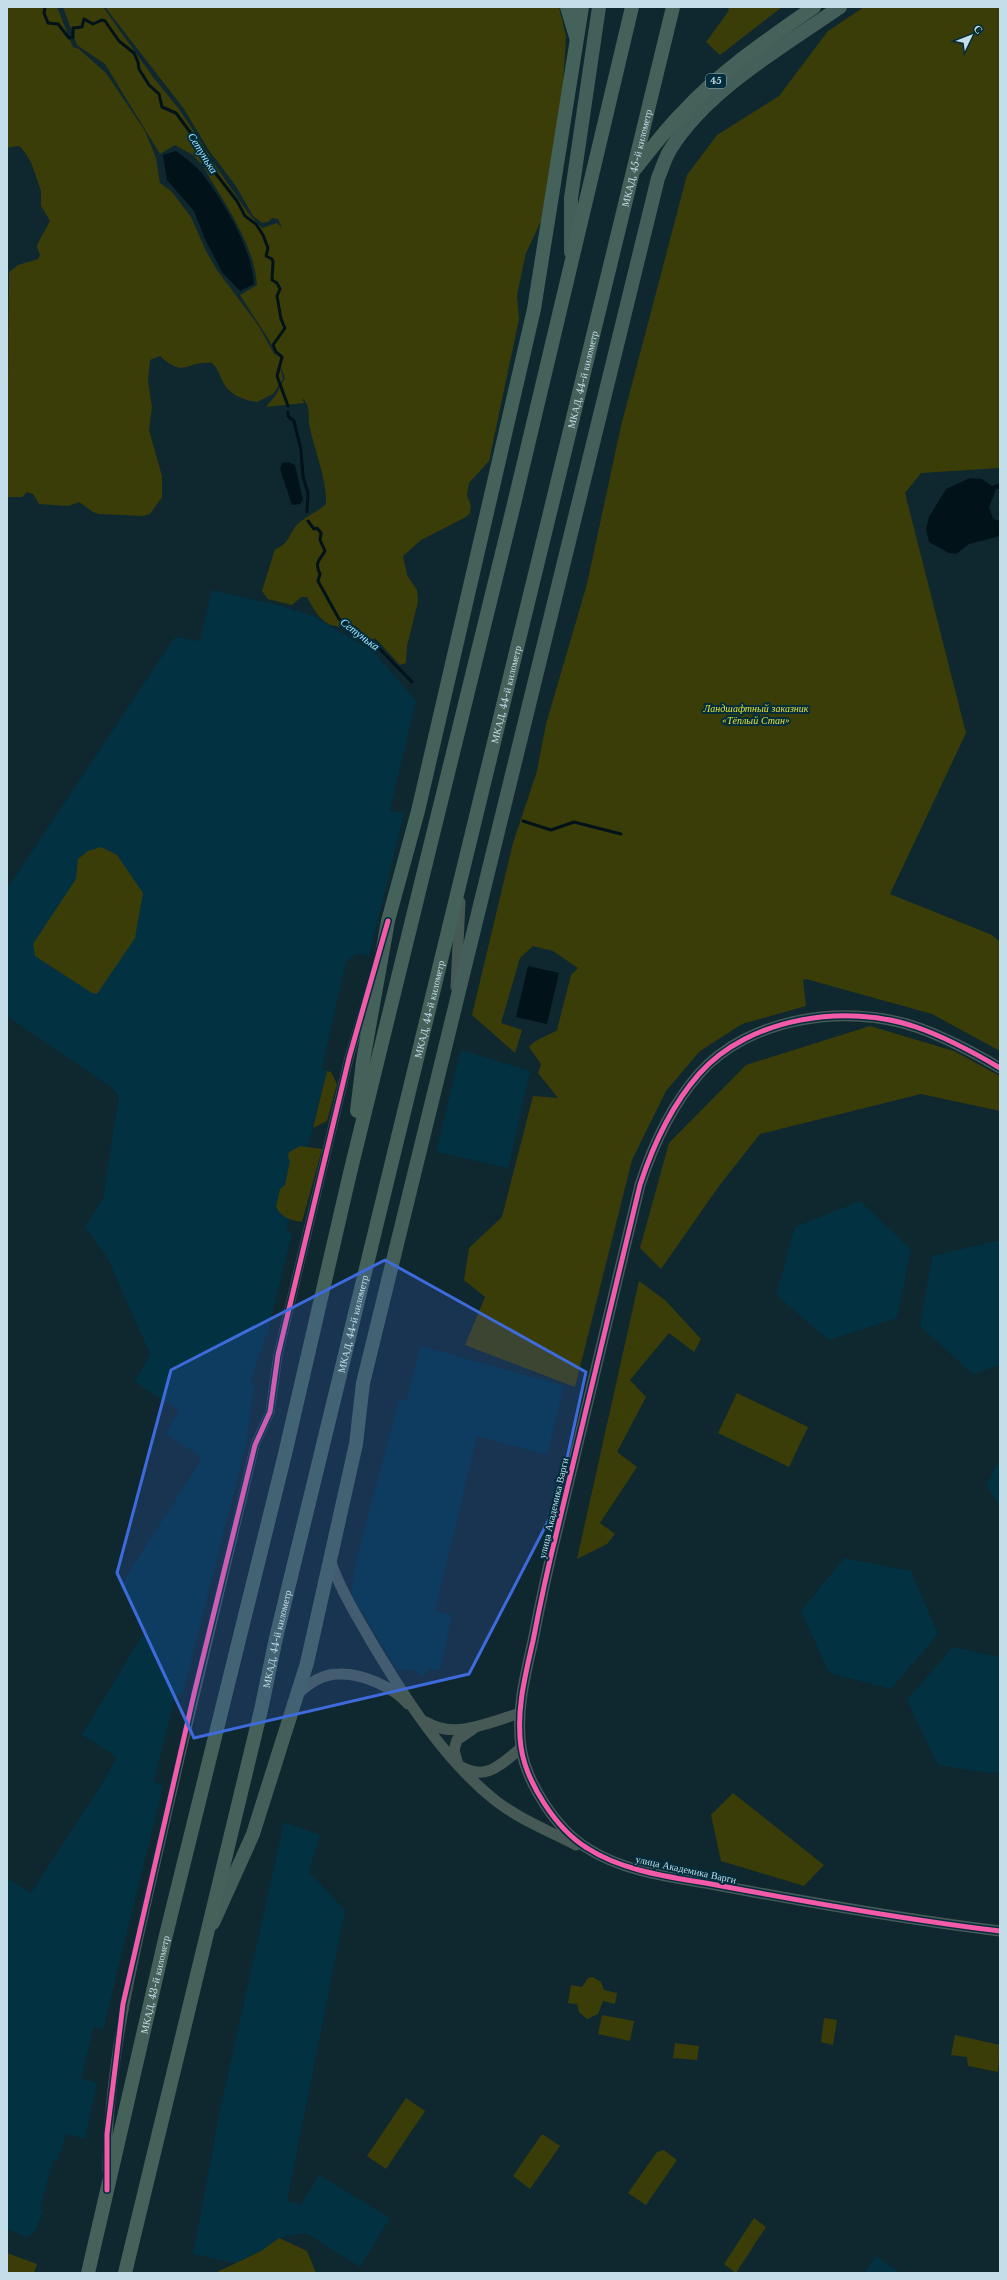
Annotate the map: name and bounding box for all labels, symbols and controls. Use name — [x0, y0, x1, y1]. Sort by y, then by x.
north arrow — [951, 16, 991, 56]
text: С — [970, 21, 986, 37]
road number: 45 — [706, 74, 726, 88]
street label: МКАД, 45-й километр — [619, 108, 655, 208]
water label: Сетунька — [185, 130, 221, 176]
street label: МКАД, 44-й километр — [565, 329, 601, 430]
water label: Сетунька — [338, 615, 383, 654]
street label: МКАД, 44-й километр — [488, 644, 524, 745]
park label: Ландшафтный заказник «Тёплый Стан» — [703, 702, 809, 727]
street label: МКАД, 44-й километр — [411, 959, 448, 1059]
street label: МКАД, 44-й километр — [335, 1274, 371, 1374]
street label: улица Академика Варги — [536, 1456, 572, 1560]
street label: МКАД, 44-й километр — [260, 1589, 294, 1689]
street label: улица Академика Варги — [634, 1852, 738, 1887]
street label: МКАД, 43-й километр — [137, 1934, 173, 2035]

